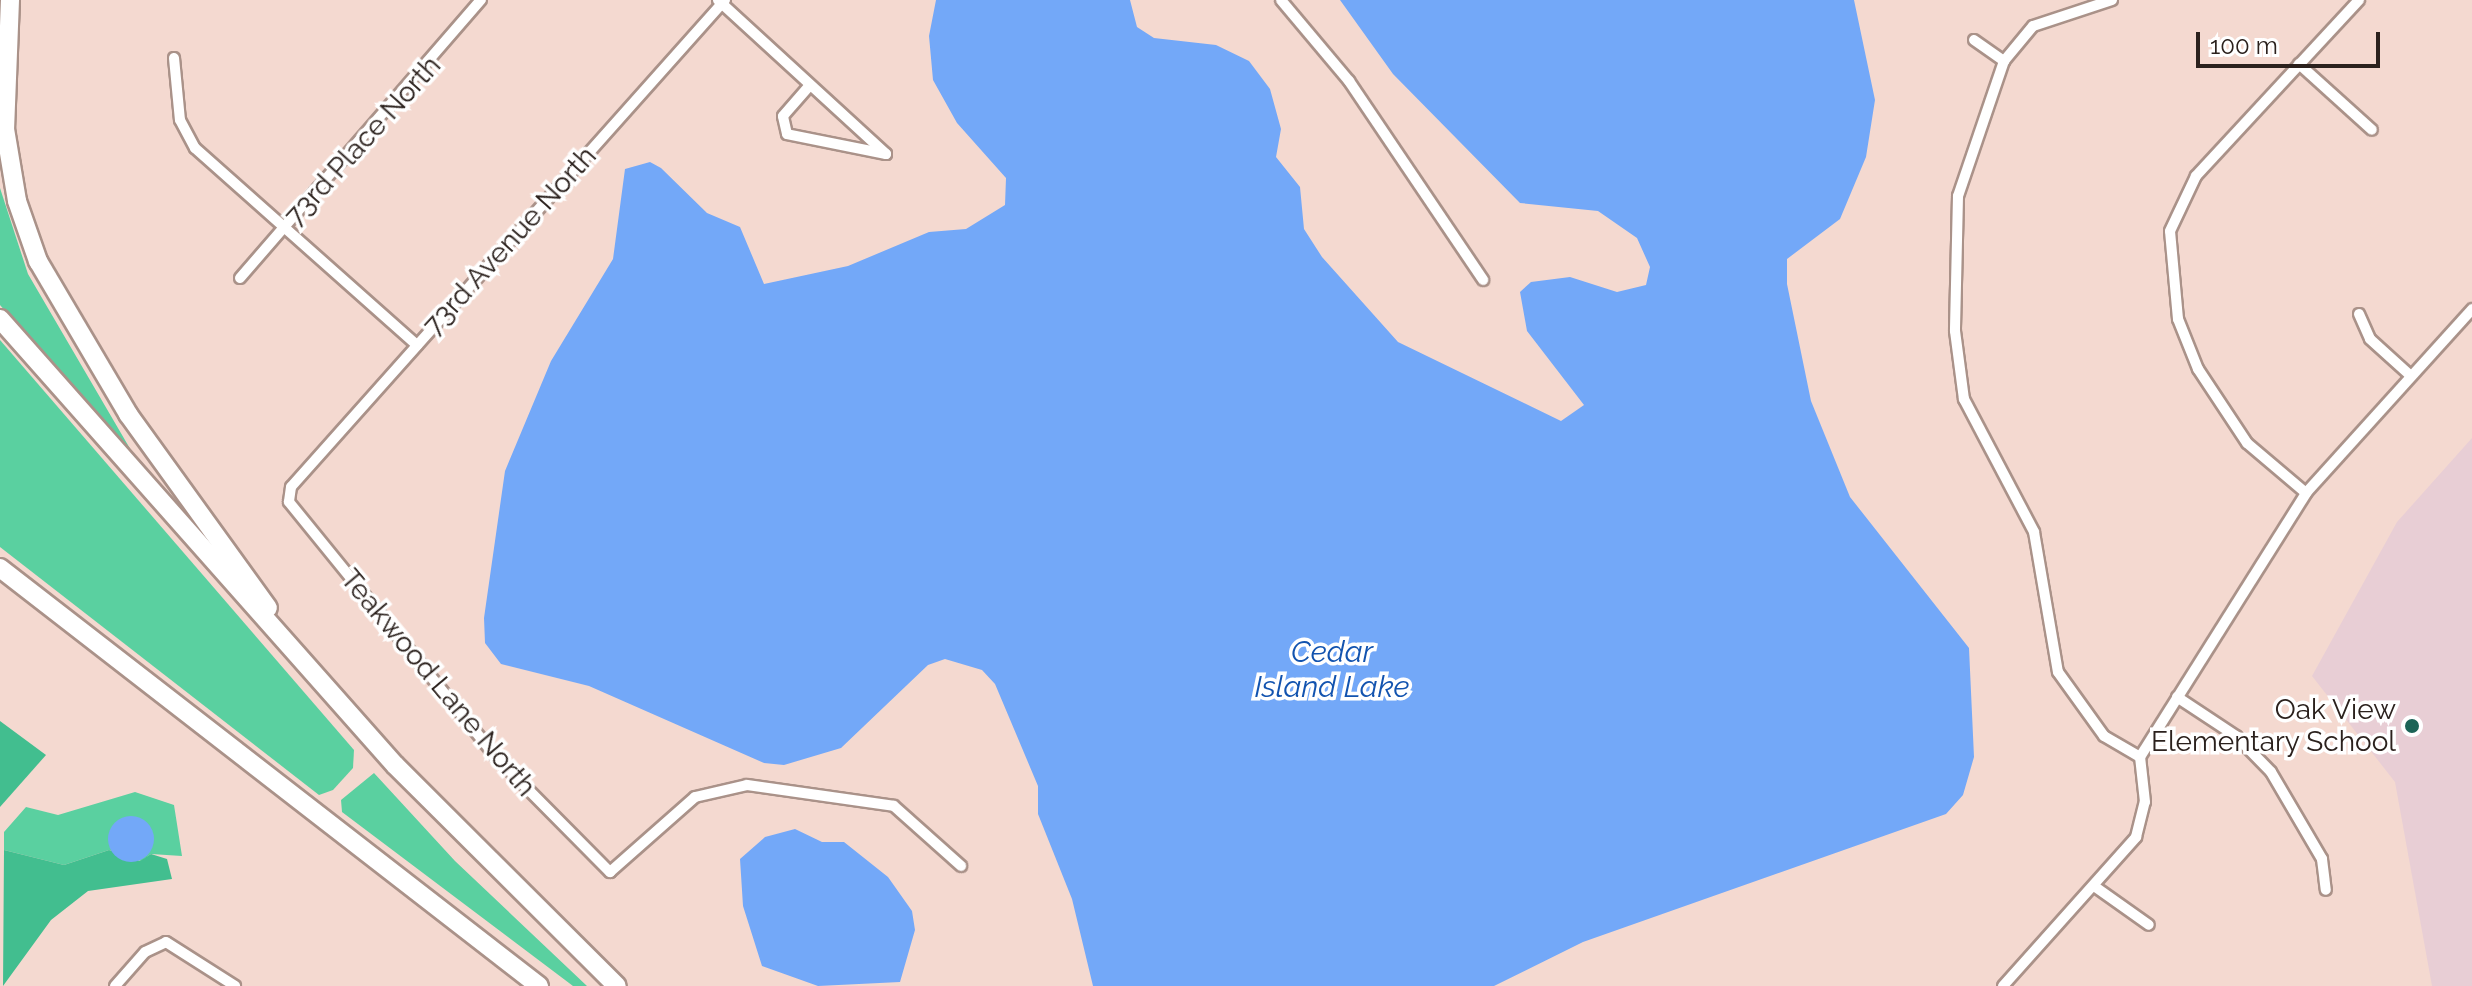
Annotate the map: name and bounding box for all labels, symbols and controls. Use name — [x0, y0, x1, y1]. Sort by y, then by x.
scale bar — [2200, 16, 2384, 66]
text: 100 m — [2210, 31, 2278, 60]
street label: 73rd Place North — [278, 49, 448, 233]
street label: 73rd Avenue North — [416, 140, 604, 342]
street label: Teakwood Lane North — [333, 563, 543, 803]
water label: Cedar Island Lake — [1254, 634, 1410, 704]
place label: Oak View Elementary School — [2150, 693, 2396, 759]
marker: Oak View Elementary School — [2403, 717, 2421, 735]

